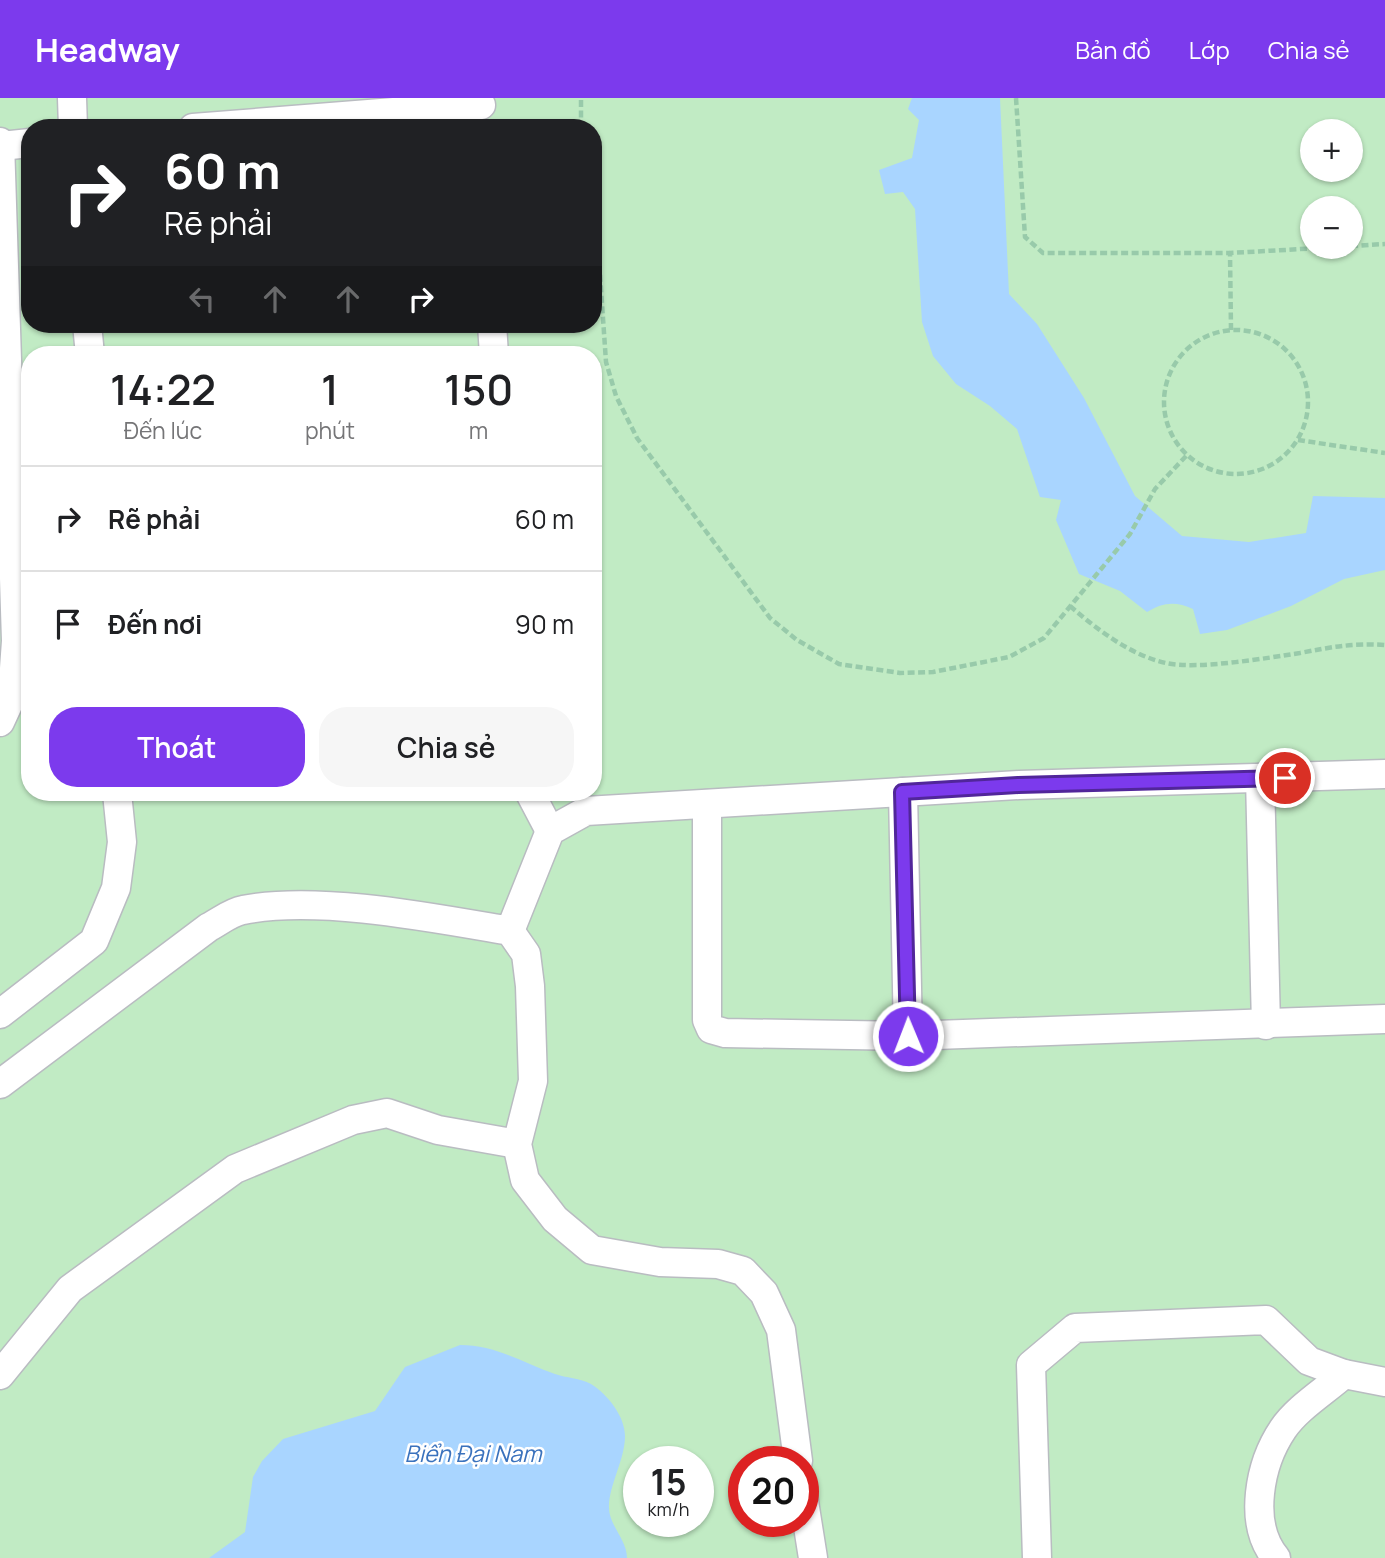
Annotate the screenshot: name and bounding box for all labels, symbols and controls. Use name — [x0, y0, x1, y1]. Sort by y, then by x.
text: Headway — [35, 27, 180, 72]
text: Bản đồ — [1075, 33, 1151, 66]
text: Lớp — [1189, 33, 1230, 66]
text: Chia sẻ — [1268, 33, 1350, 66]
map controls — [1300, 119, 1363, 259]
button: + — [1300, 119, 1363, 182]
text: 60 m — [164, 137, 281, 204]
icon: right — [49, 147, 140, 238]
button: − — [1300, 196, 1363, 259]
text: Rẽ phải — [164, 201, 272, 245]
icon: left — [183, 280, 221, 318]
icon: ahead — [256, 280, 294, 318]
icon: ahead — [329, 280, 367, 318]
icon: right — [402, 280, 440, 318]
text: 14:22 — [110, 360, 216, 418]
text: 1 — [321, 360, 339, 418]
text: 150 — [444, 360, 513, 418]
text: Đến lúc — [124, 414, 202, 446]
text: phút — [305, 414, 355, 446]
text: m — [469, 414, 488, 446]
icon: right — [49, 500, 87, 538]
text: Rẽ phải — [108, 501, 201, 537]
text: 60 m — [515, 501, 574, 537]
icon: arrive — [49, 605, 87, 643]
text: Đến nơi — [108, 606, 202, 642]
text: 90 m — [515, 606, 574, 642]
button: Thoát — [49, 707, 305, 787]
button: Chia sẻ — [319, 707, 574, 787]
pin — [1255, 748, 1315, 808]
icon: arrive — [1266, 759, 1304, 797]
position arrow — [871, 999, 945, 1073]
water label: Biển Đại Nam — [405, 1437, 543, 1469]
speed limit sign: 20 — [728, 1446, 819, 1537]
text: 15 — [651, 1458, 686, 1506]
text: km/h — [648, 1497, 689, 1521]

